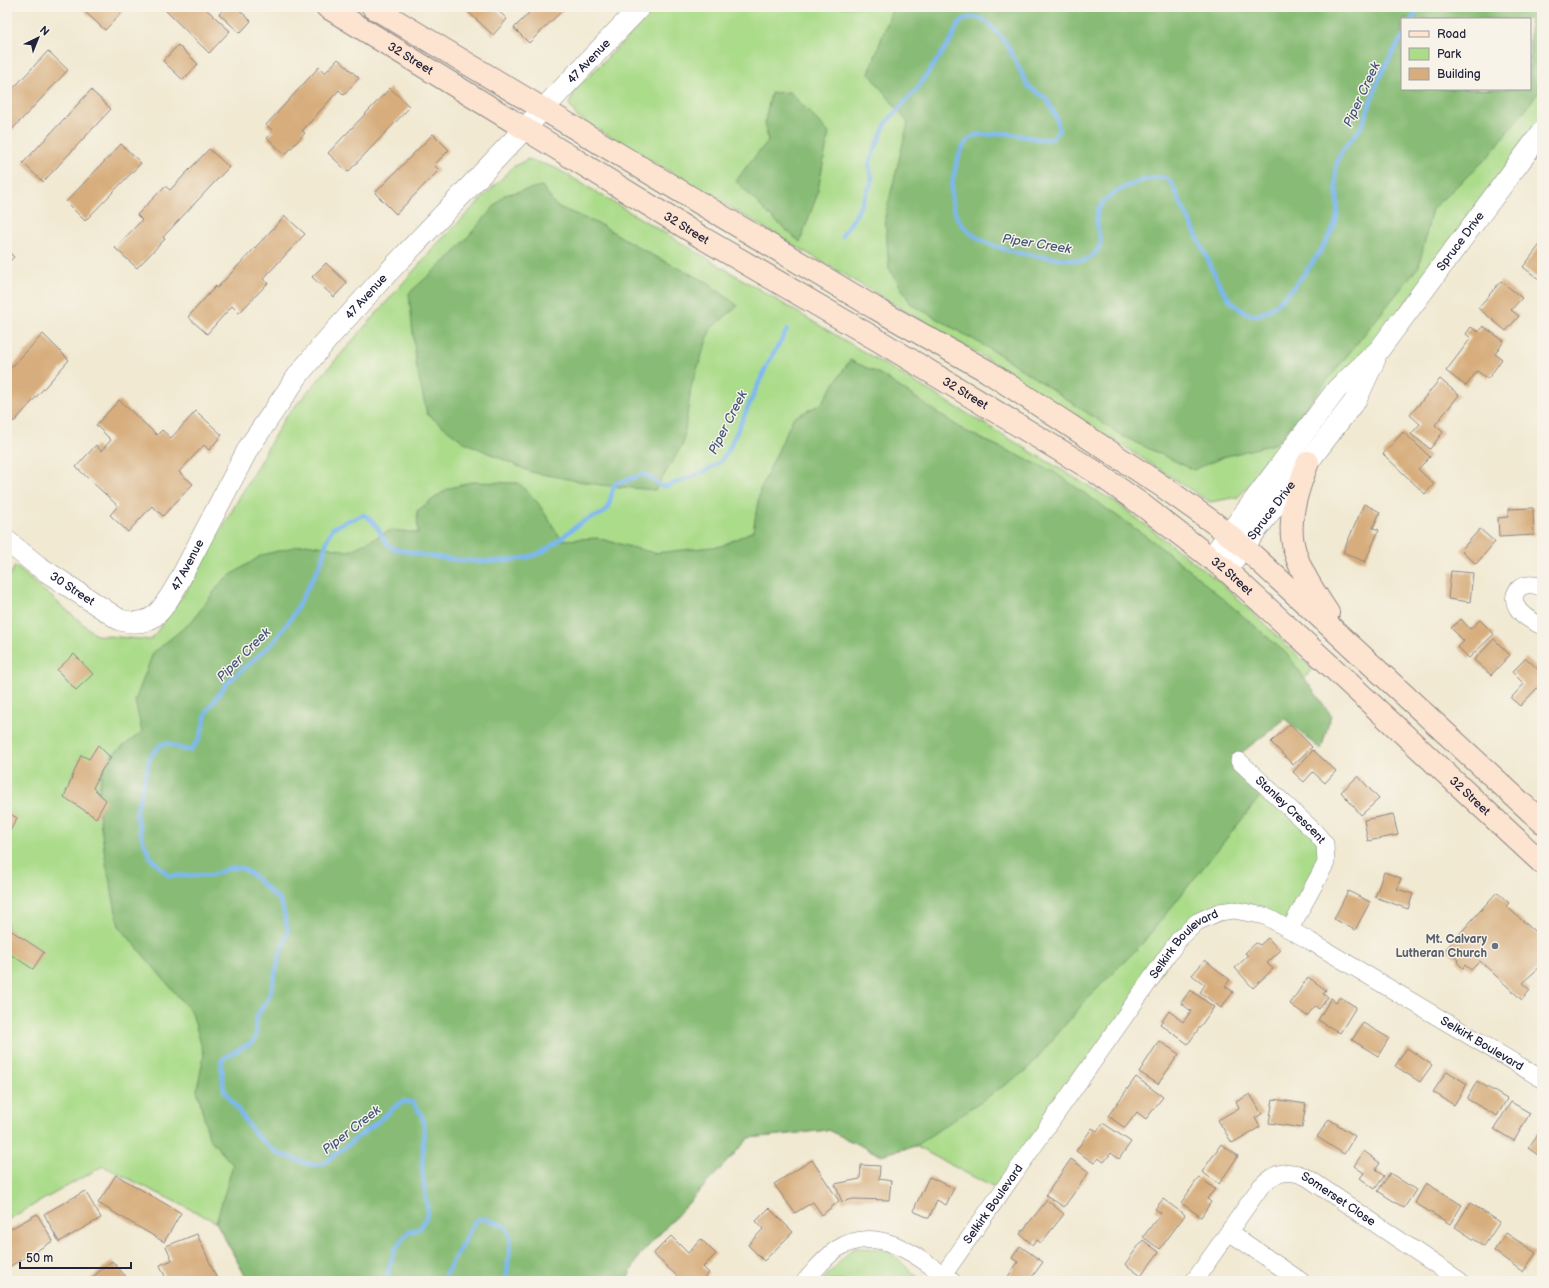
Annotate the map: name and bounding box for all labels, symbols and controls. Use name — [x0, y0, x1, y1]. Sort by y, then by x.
north arrow — [18, 18, 58, 58]
legend — [1401, 18, 1531, 90]
text: N — [37, 23, 52, 39]
text: Road — [1437, 27, 1466, 42]
street label: 47 Avenue — [564, 36, 614, 87]
street label: 32 Street — [385, 39, 436, 79]
text: Park — [1437, 47, 1461, 62]
water label: Piper Creek — [1340, 59, 1384, 129]
text: Building — [1437, 67, 1481, 82]
street label: 32 Street — [661, 209, 712, 248]
street label: Spruce Drive — [1434, 209, 1488, 274]
water label: Piper Creek — [1001, 231, 1073, 257]
street label: 47 Avenue — [342, 271, 391, 323]
street label: 32 Street — [940, 374, 991, 413]
water label: Piper Creek — [705, 387, 751, 457]
street label: Spruce Drive — [1245, 478, 1299, 543]
street label: 47 Avenue — [168, 537, 207, 594]
street label: 32 Street — [1208, 554, 1256, 599]
street label: 30 Street — [47, 569, 98, 609]
water label: Piper Creek — [213, 624, 274, 685]
street label: Stanley Crescent — [1252, 773, 1329, 847]
street label: 32 Street — [1446, 774, 1493, 819]
street label: Selkirk Boulevard — [1146, 906, 1221, 982]
place label: Mt. Calvary Lutheran Church — [1395, 932, 1487, 961]
marker: Mt. Calvary Lutheran Church — [1490, 941, 1500, 951]
street label: Selkirk Boulevard — [1437, 1013, 1526, 1074]
water label: Piper Creek — [319, 1102, 385, 1158]
street label: Selkirk Boulevard — [960, 1161, 1027, 1247]
street label: Somerset Close — [1299, 1169, 1378, 1230]
scale bar — [20, 1244, 131, 1270]
text: 50 m — [26, 1251, 53, 1266]

